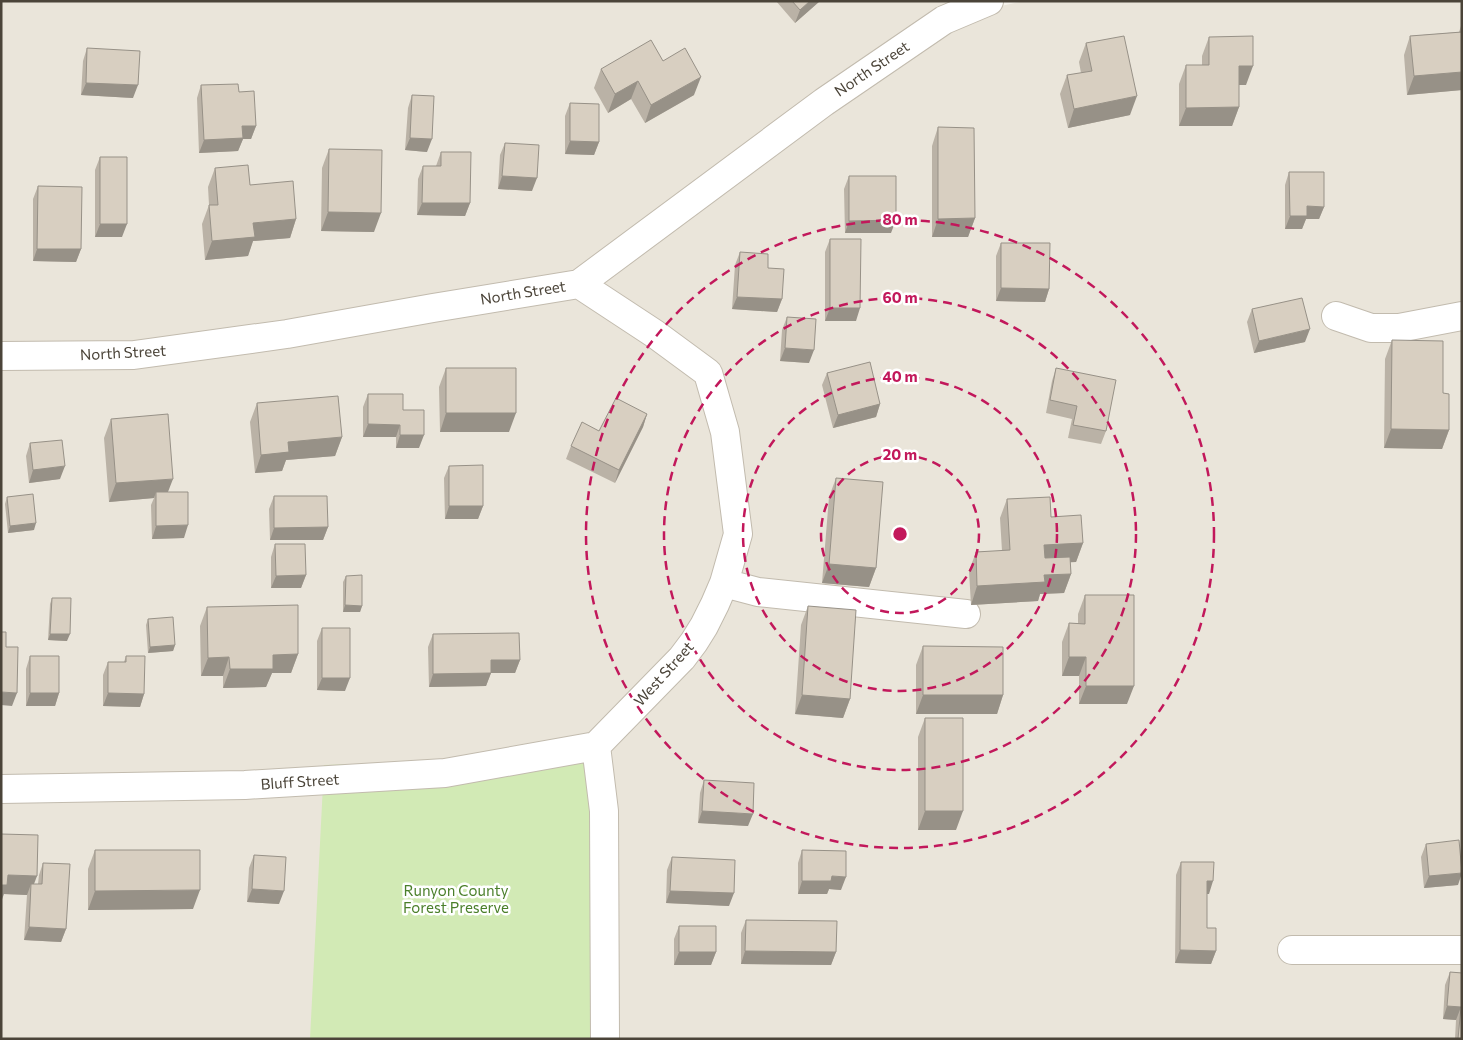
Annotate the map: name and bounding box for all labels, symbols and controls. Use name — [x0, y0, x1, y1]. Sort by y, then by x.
street label: North Street — [831, 37, 912, 100]
text: 80 m — [882, 210, 918, 228]
street label: North Street — [479, 276, 567, 308]
text: 60 m — [882, 288, 918, 306]
street label: North Street — [79, 341, 167, 363]
text: 40 m — [882, 367, 918, 385]
text: 20 m — [883, 445, 917, 463]
centre of rings — [891, 525, 909, 543]
street label: West Street — [630, 637, 697, 709]
street label: Bluff Street — [260, 769, 340, 793]
park label: Runyon County Forest Preserve — [403, 881, 509, 916]

